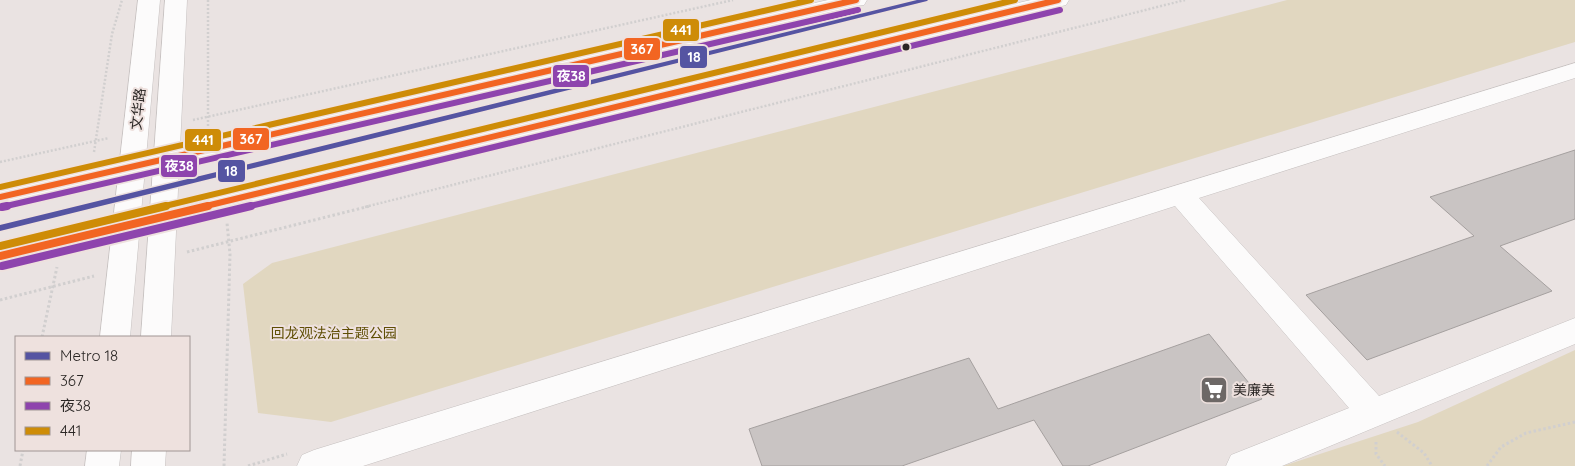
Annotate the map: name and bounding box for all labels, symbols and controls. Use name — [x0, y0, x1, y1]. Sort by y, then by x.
line badge: 441 — [662, 18, 700, 42]
text: 441 — [670, 21, 692, 39]
line badge: 367 — [623, 37, 661, 61]
text: 367 — [631, 40, 654, 58]
unlabelled marker — [901, 42, 911, 52]
line badge: 18 — [679, 45, 708, 69]
text: 18 — [687, 48, 701, 66]
line badge: 夜38 — [552, 64, 590, 88]
text: 夜38 — [556, 67, 586, 85]
street label: 文华路 — [127, 87, 149, 131]
line badge: 367 — [232, 127, 270, 151]
line badge: 441 — [184, 128, 222, 152]
text: 367 — [240, 130, 263, 148]
text: 441 — [192, 131, 214, 149]
line badge: 夜38 — [160, 154, 198, 178]
text: 夜38 — [164, 157, 194, 175]
line badge: 18 — [217, 159, 246, 183]
text: 18 — [224, 162, 238, 180]
park label: 回龙观法治主题公园 — [271, 324, 397, 342]
legend — [15, 336, 190, 451]
text: Metro 18 — [60, 346, 118, 365]
text: 367 — [60, 371, 84, 390]
supermarket icon: 美廉美 — [1199, 375, 1229, 405]
place label: 美廉美 — [1233, 381, 1275, 399]
text: 夜38 — [60, 396, 91, 415]
text: 441 — [60, 421, 81, 440]

